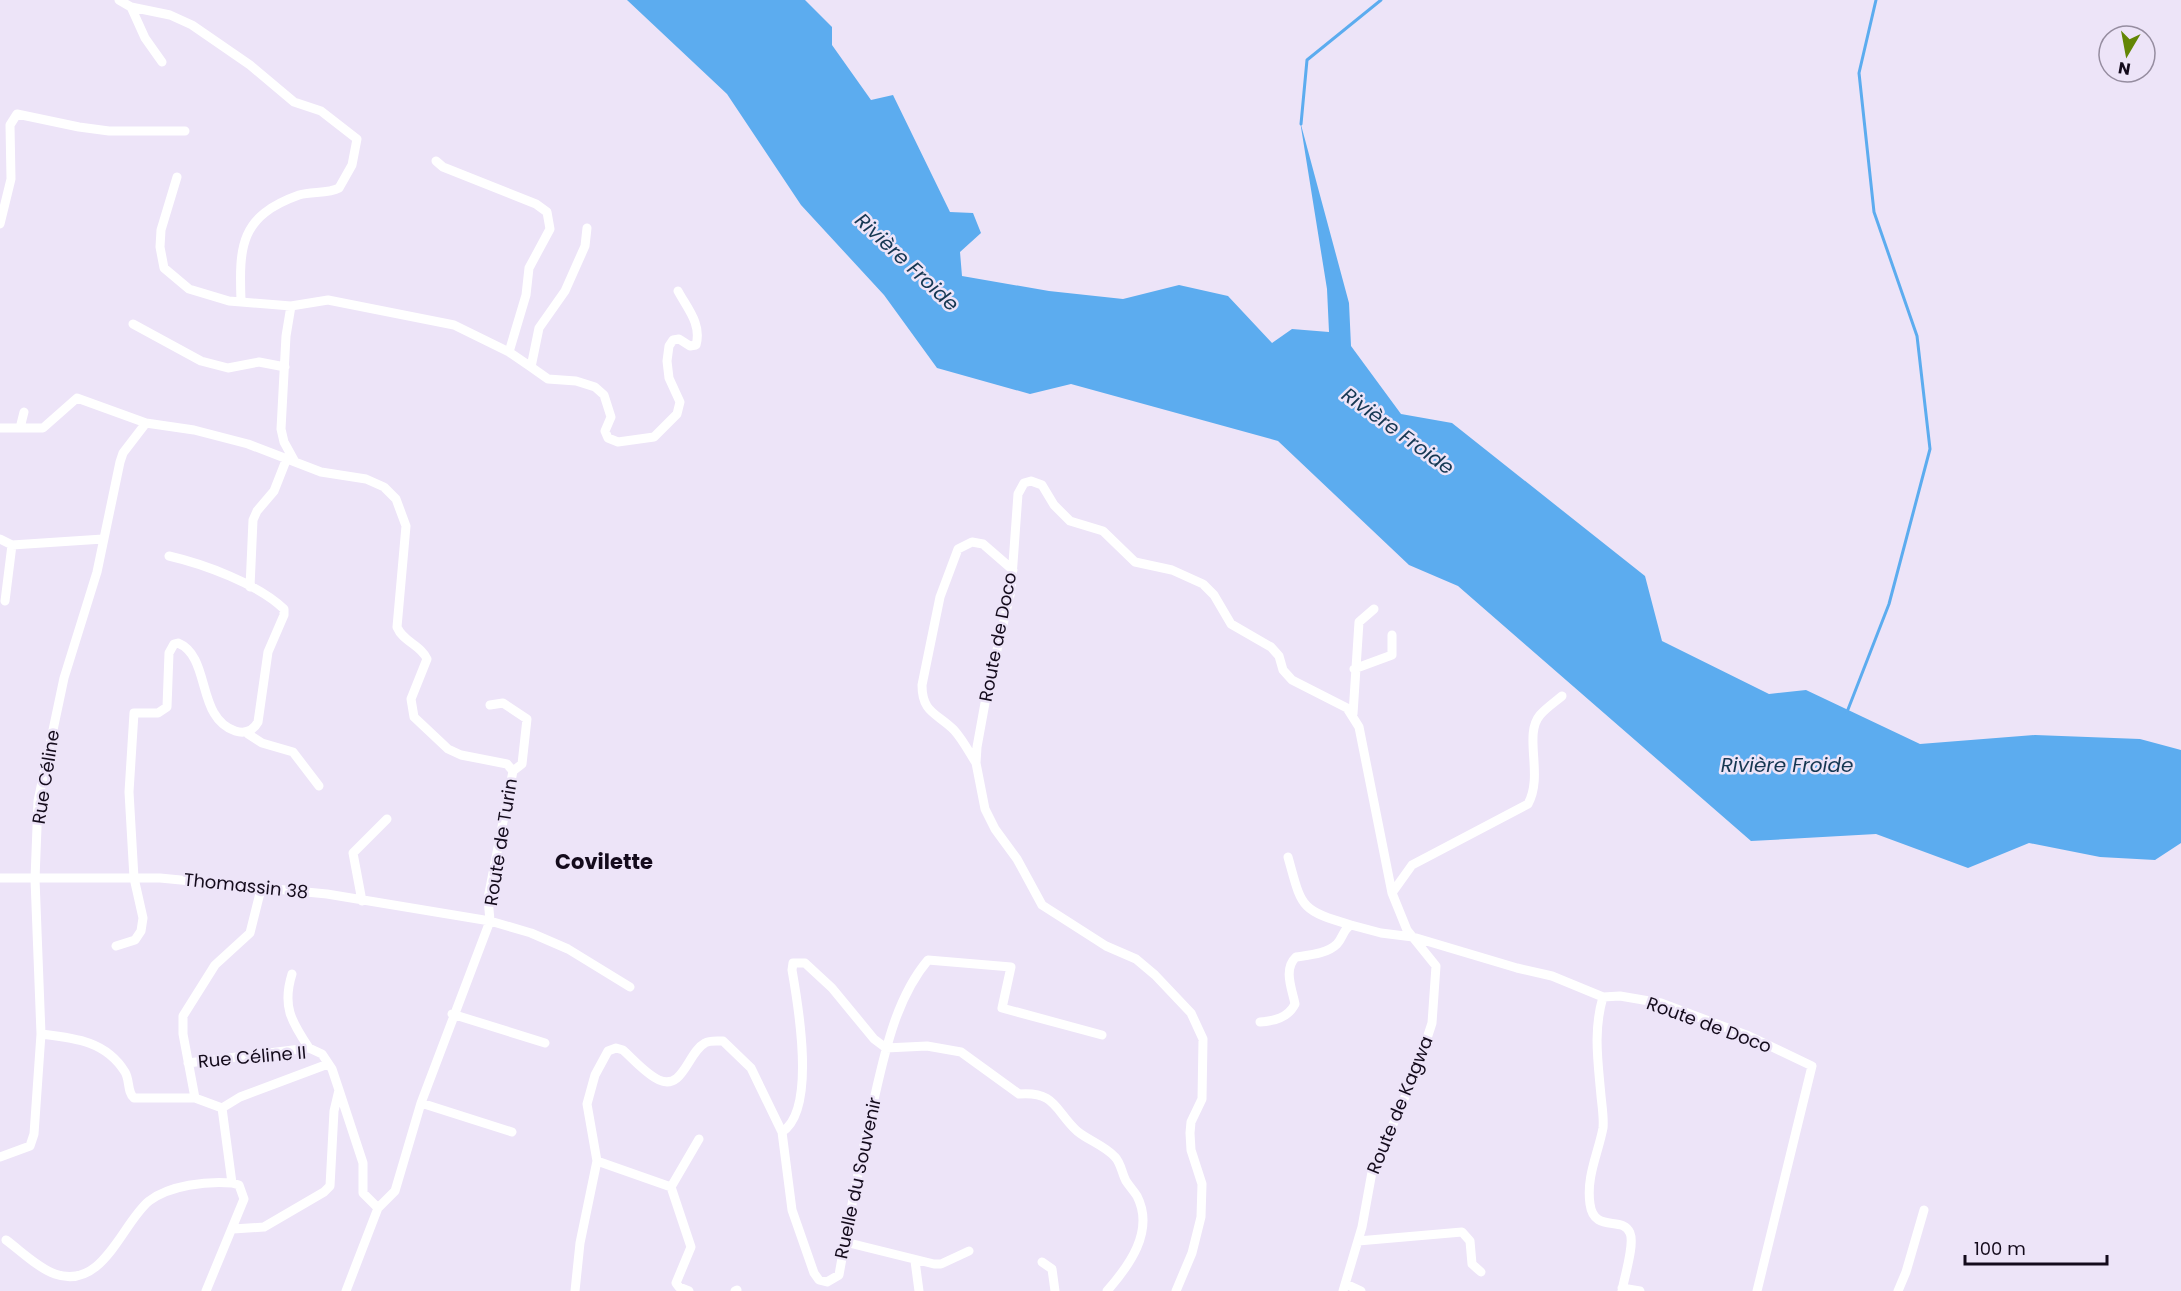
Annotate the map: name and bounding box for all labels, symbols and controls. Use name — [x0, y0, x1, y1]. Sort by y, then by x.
north arrow — [2097, 24, 2157, 84]
text: N — [2117, 56, 2132, 81]
water label: Rivière Froide — [849, 207, 965, 317]
water label: Rivière Froide — [1336, 381, 1460, 481]
street label: Route de Doco — [973, 570, 1022, 704]
street label: Rue Céline — [26, 728, 65, 826]
water label: Rivière Froide — [1721, 751, 1853, 779]
street label: Route de Turin — [478, 776, 523, 907]
district label: Covilette — [555, 847, 653, 876]
street label: Thomassin 38 — [183, 867, 310, 904]
street label: Route de Doco — [1643, 990, 1775, 1059]
street label: Route de Kagwa — [1360, 1032, 1439, 1177]
street label: Rue Céline II — [197, 1039, 307, 1074]
street label: Ruelle du Souvenir — [828, 1095, 887, 1261]
scale bar — [1965, 1228, 2108, 1266]
text: 100 m — [1974, 1236, 2026, 1261]

